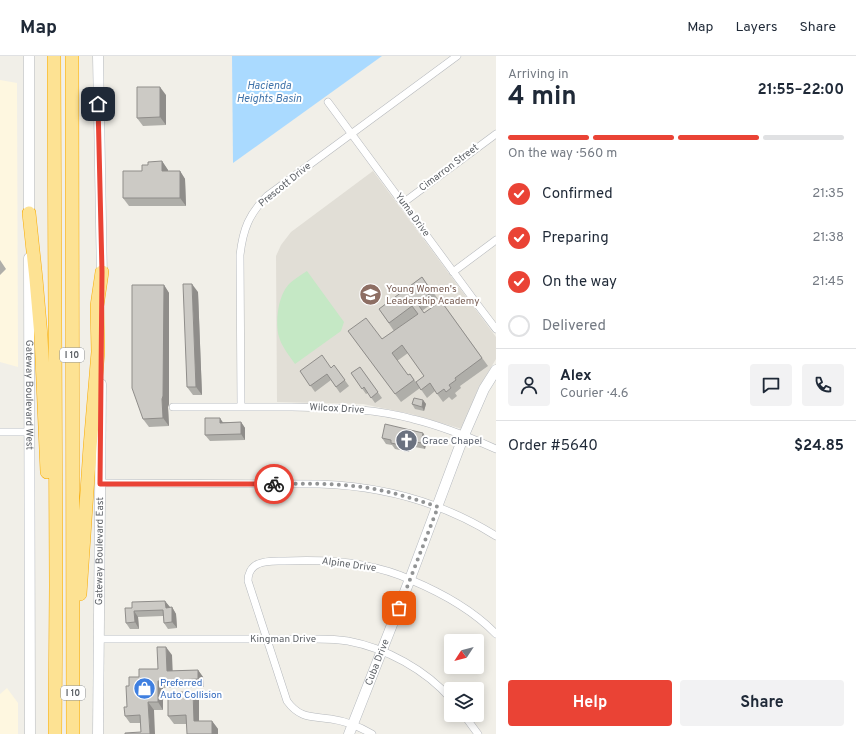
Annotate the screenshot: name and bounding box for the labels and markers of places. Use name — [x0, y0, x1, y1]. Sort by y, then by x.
pin — [81, 87, 115, 121]
school or university icon: Young Women's Leadership Academy — [357, 282, 383, 308]
place label: Young Women's Leadership Academy — [386, 283, 480, 308]
church icon: Grace Chapel — [394, 428, 420, 454]
place label: Grace Chapel — [422, 435, 482, 448]
pin — [382, 591, 416, 625]
shop icon: Preferred Auto Collision — [131, 676, 157, 702]
place label: Preferred Auto Collision — [160, 677, 222, 702]

